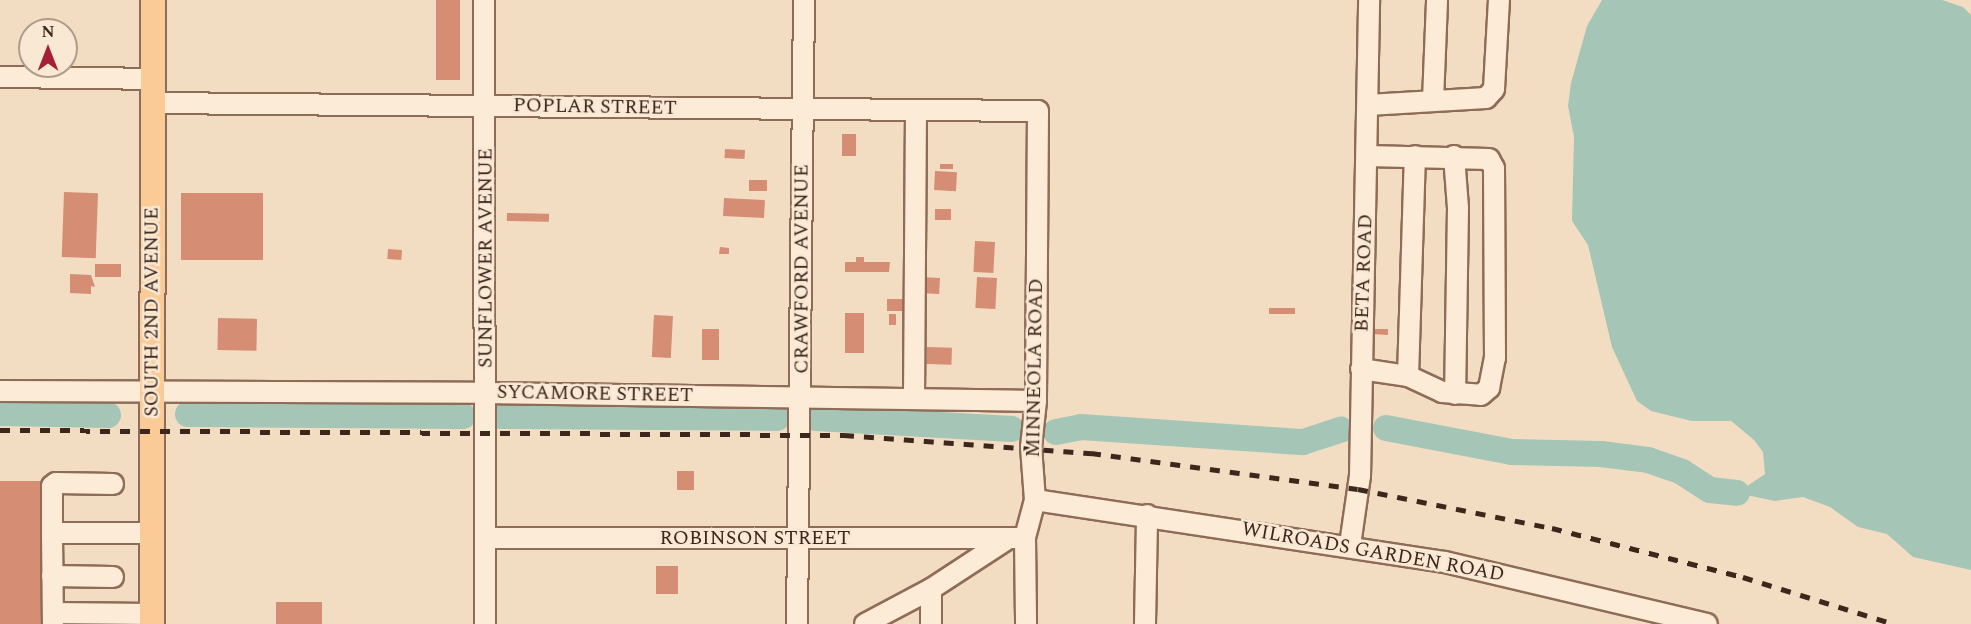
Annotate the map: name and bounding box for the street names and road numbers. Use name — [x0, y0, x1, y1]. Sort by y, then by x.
street label: POPLAR STREET — [513, 94, 677, 120]
street label: SUNFLOWER AVENUE — [474, 148, 498, 368]
street label: CRAWFORD AVENUE — [790, 164, 814, 374]
street label: SOUTH 2ND AVENUE — [140, 207, 164, 417]
street label: BETA ROAD — [1350, 213, 1378, 333]
street label: MINNEOLA ROAD — [1021, 278, 1049, 458]
street label: SYCAMORE STREET — [497, 380, 693, 408]
street label: WILROADS GARDEN ROAD — [1240, 517, 1506, 587]
street label: ROBINSON STREET — [660, 526, 850, 550]

